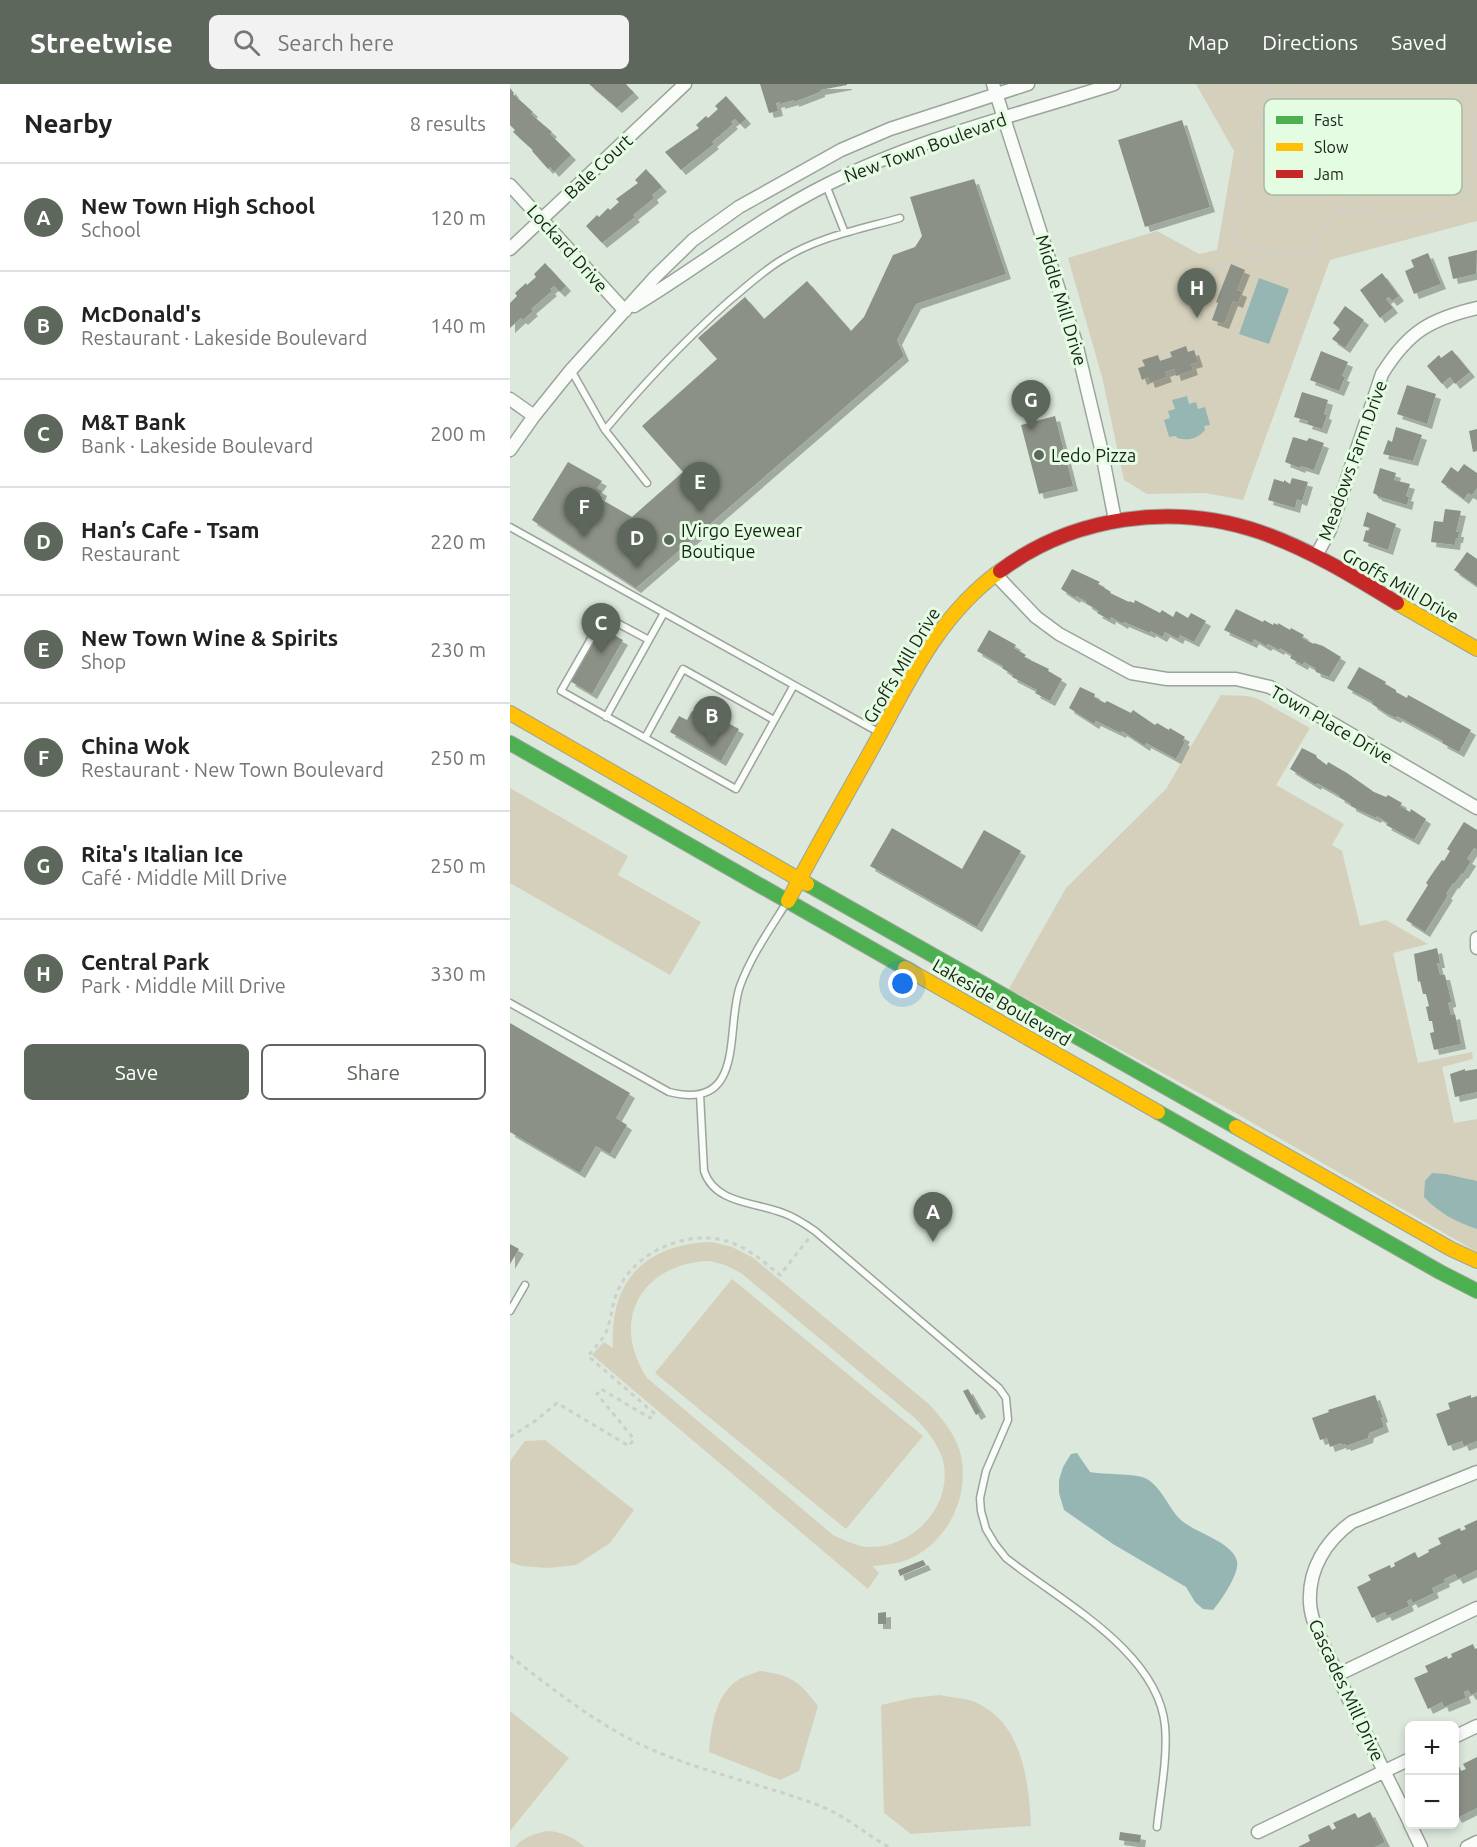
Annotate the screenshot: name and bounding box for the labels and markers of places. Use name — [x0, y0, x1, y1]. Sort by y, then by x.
pin: H — [1178, 268, 1216, 318]
pin: G — [1012, 380, 1050, 430]
place label: Ledo Pizza — [1051, 445, 1136, 465]
marker: Ledo Pizza — [1032, 448, 1046, 462]
pin: E — [680, 462, 720, 512]
pin: F — [564, 488, 604, 537]
pin: D — [618, 518, 656, 568]
place label: IVirgo Eyewear Boutique — [681, 520, 802, 561]
marker: IVirgo Eyewear Boutique — [662, 533, 676, 547]
pin: C — [582, 604, 620, 653]
pin: B — [692, 696, 732, 746]
pin: A — [914, 1192, 952, 1242]

